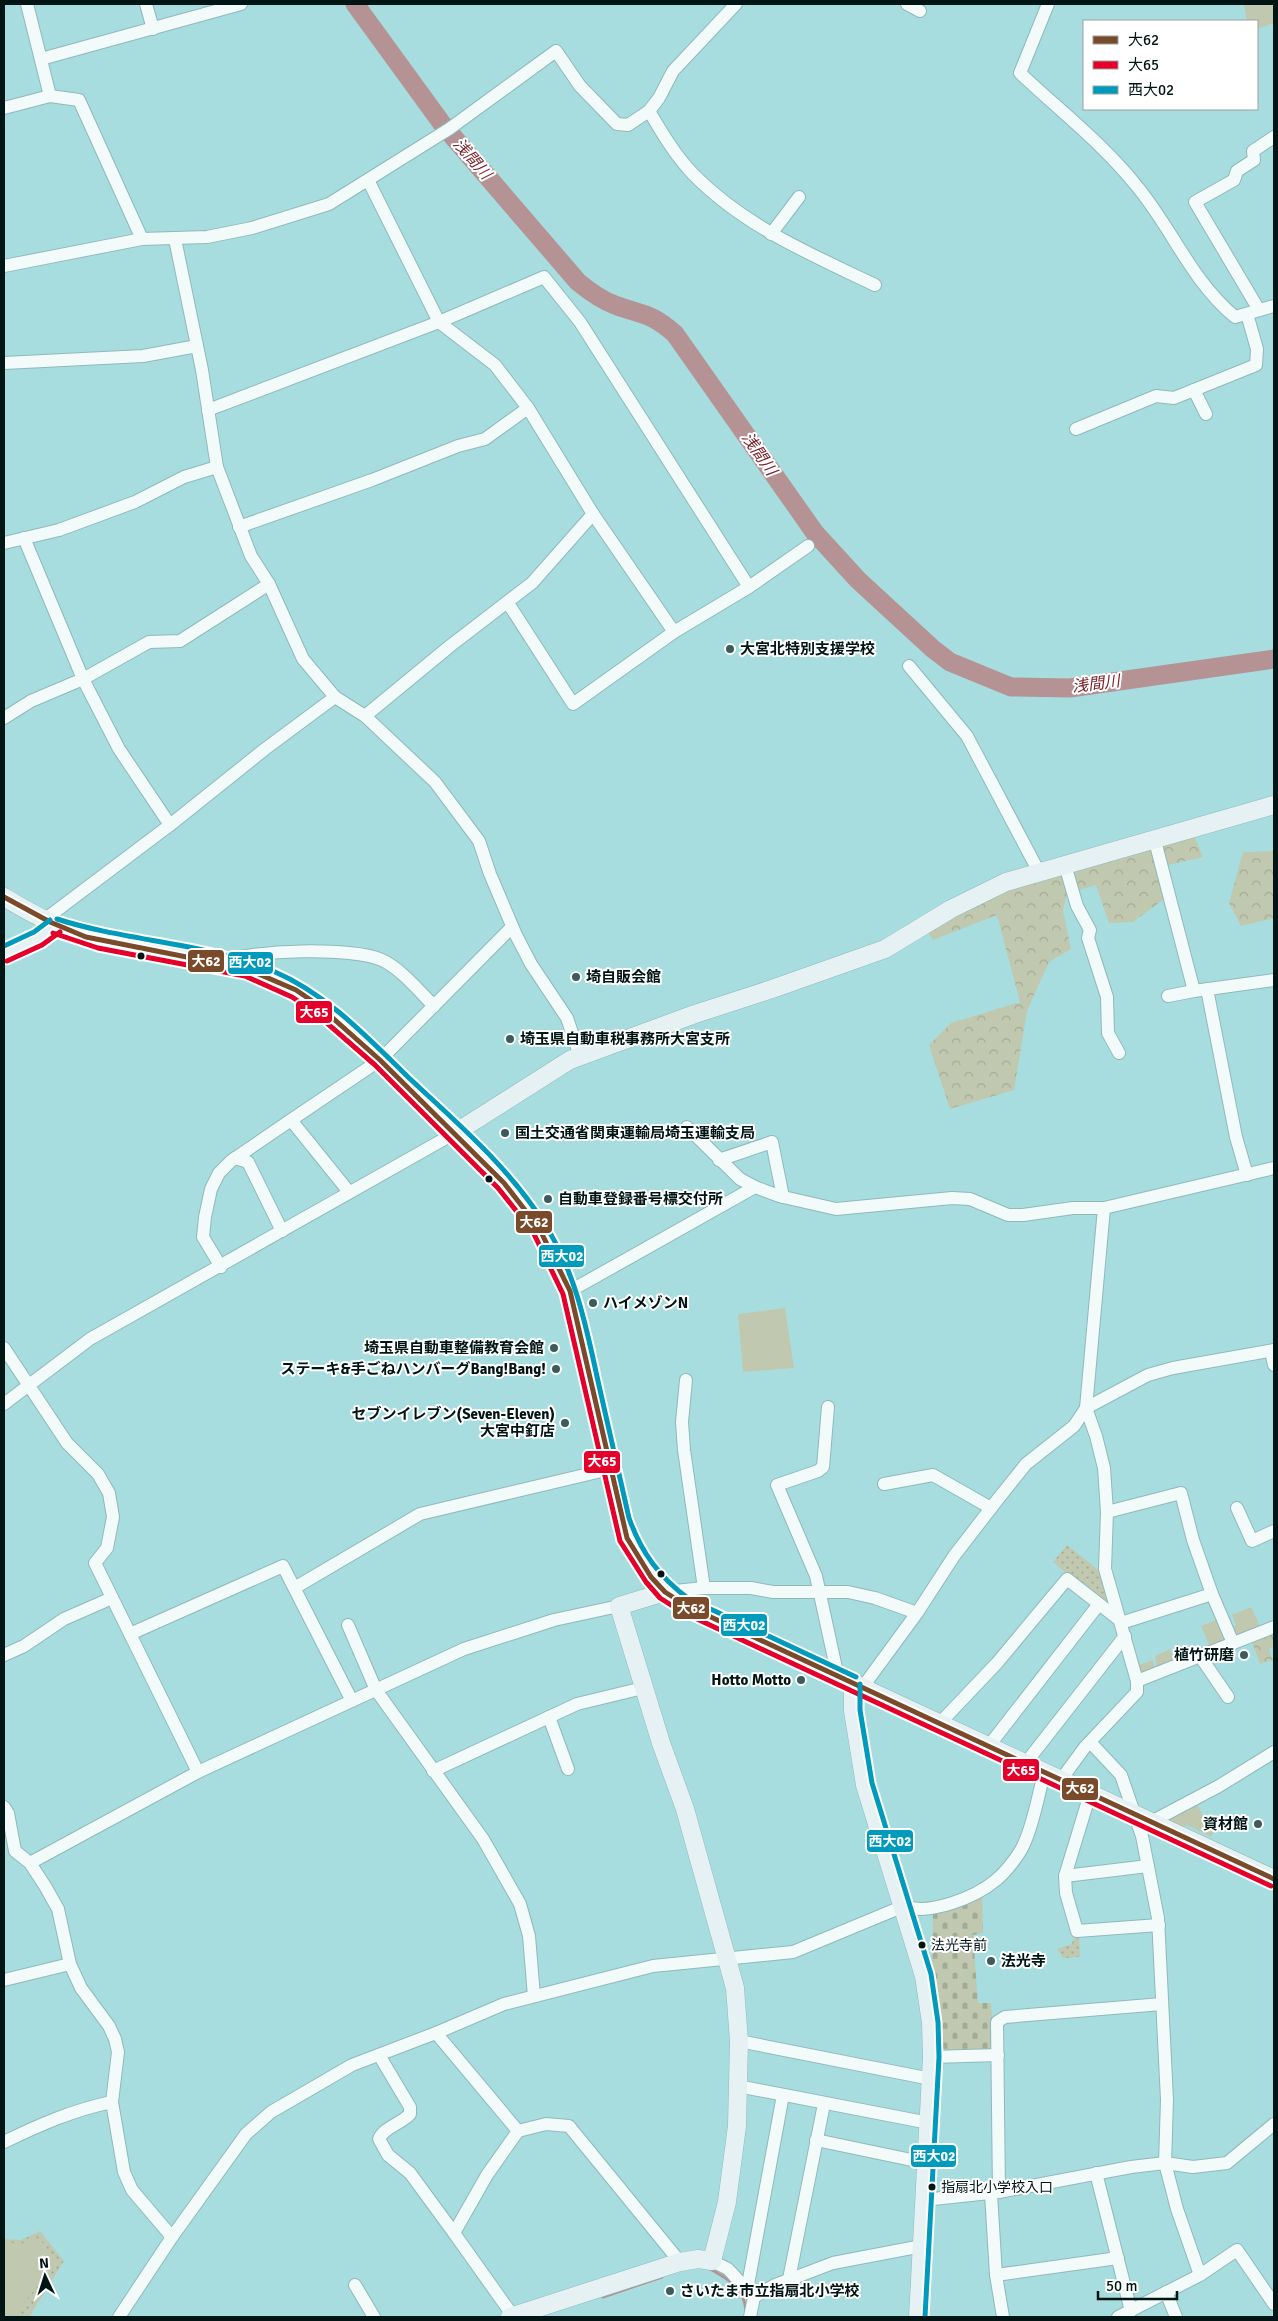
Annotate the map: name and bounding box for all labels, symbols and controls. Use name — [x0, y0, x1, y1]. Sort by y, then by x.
legend — [1083, 20, 1258, 110]
text: 大62 — [1128, 31, 1159, 49]
text: 大65 — [1128, 56, 1159, 74]
text: 西大02 — [1128, 81, 1174, 99]
water label: 浅間川 — [449, 134, 497, 185]
water label: 浅間川 — [737, 429, 782, 481]
place label: 大宮北特別支援学校 — [740, 640, 875, 658]
marker: 大宮北特別支援学校 — [724, 643, 736, 655]
water label: 浅間川 — [1071, 671, 1123, 697]
line badge: 大62 — [187, 949, 225, 973]
unlabelled marker — [136, 951, 146, 961]
line badge: 西大02 — [227, 951, 274, 975]
text: 大62 — [191, 953, 221, 970]
text: 西大02 — [228, 954, 272, 971]
place label: 埼自販会館 — [586, 968, 661, 986]
marker: 埼自販会館 — [570, 971, 582, 983]
line badge: 大65 — [295, 1000, 333, 1024]
text: 大65 — [299, 1004, 329, 1021]
place label: 埼玉県自動車税事務所大宮支所 — [520, 1030, 730, 1048]
marker: 埼玉県自動車税事務所大宮支所 — [504, 1033, 516, 1045]
place label: 国土交通省関東運輸局埼玉運輸支局 — [515, 1124, 755, 1142]
marker: 国土交通省関東運輸局埼玉運輸支局 — [499, 1127, 511, 1139]
unlabelled marker — [484, 1174, 494, 1184]
place label: 自動車登録番号標交付所 — [558, 1190, 723, 1208]
marker: 自動車登録番号標交付所 — [542, 1193, 554, 1205]
line badge: 大62 — [515, 1210, 553, 1234]
text: 大62 — [519, 1214, 549, 1231]
line badge: 西大02 — [538, 1244, 585, 1268]
text: 西大02 — [540, 1248, 584, 1265]
place label: ハイメゾンN — [603, 1294, 688, 1312]
marker: ハイメゾンN — [587, 1297, 599, 1309]
place label: 埼玉県自動車整備教育会館 — [364, 1339, 544, 1357]
marker: 埼玉県自動車整備教育会館 — [548, 1342, 560, 1354]
place label: ステーキ&手ごねハンバーグBang!Bang! — [281, 1360, 546, 1378]
marker: ステーキ&手ごねハンバーグBang!Bang! — [550, 1363, 562, 1375]
place label: セブンイレブン(Seven-Eleven) 大宮中釘店 — [352, 1405, 555, 1440]
marker: セブンイレブン(Seven-Eleven) 大宮中釘店 — [559, 1417, 571, 1429]
line badge: 大65 — [583, 1450, 621, 1474]
text: 大65 — [587, 1453, 617, 1470]
unlabelled marker — [656, 1569, 666, 1579]
line badge: 大62 — [672, 1596, 710, 1620]
text: 大62 — [676, 1600, 706, 1617]
line badge: 西大02 — [720, 1613, 768, 1637]
text: 西大02 — [722, 1617, 766, 1634]
place label: 植竹研磨 — [1174, 1646, 1234, 1664]
marker: 植竹研磨 — [1238, 1649, 1250, 1661]
place label: Hotto Motto — [711, 1671, 791, 1689]
marker: Hotto Motto — [795, 1674, 807, 1686]
line badge: 大65 — [1002, 1758, 1040, 1782]
text: 大65 — [1006, 1762, 1036, 1779]
line badge: 大62 — [1061, 1777, 1099, 1801]
text: 大62 — [1065, 1780, 1095, 1797]
place label: 資材館 — [1203, 1815, 1248, 1833]
marker: 資材館 — [1252, 1818, 1264, 1830]
line badge: 西大02 — [866, 1829, 914, 1853]
text: 西大02 — [868, 1833, 912, 1850]
place label: 法光寺前 — [931, 1937, 987, 1954]
marker: 法光寺前 — [917, 1940, 927, 1950]
place label: 法光寺 — [1001, 1952, 1046, 1970]
marker: 法光寺 — [985, 1955, 997, 1967]
line badge: 西大02 — [910, 2144, 957, 2168]
text: 西大02 — [912, 2148, 956, 2165]
place label: 指扇北小学校入口 — [941, 2179, 1053, 2196]
marker: 指扇北小学校入口 — [927, 2182, 937, 2192]
north arrow — [20, 2251, 70, 2301]
text: N — [39, 2255, 50, 2272]
scale bar — [1098, 2268, 1177, 2300]
text: 50 m — [1106, 2277, 1137, 2295]
place label: さいたま市立指扇北小学校 — [680, 2282, 860, 2300]
marker: さいたま市立指扇北小学校 — [664, 2285, 676, 2297]

